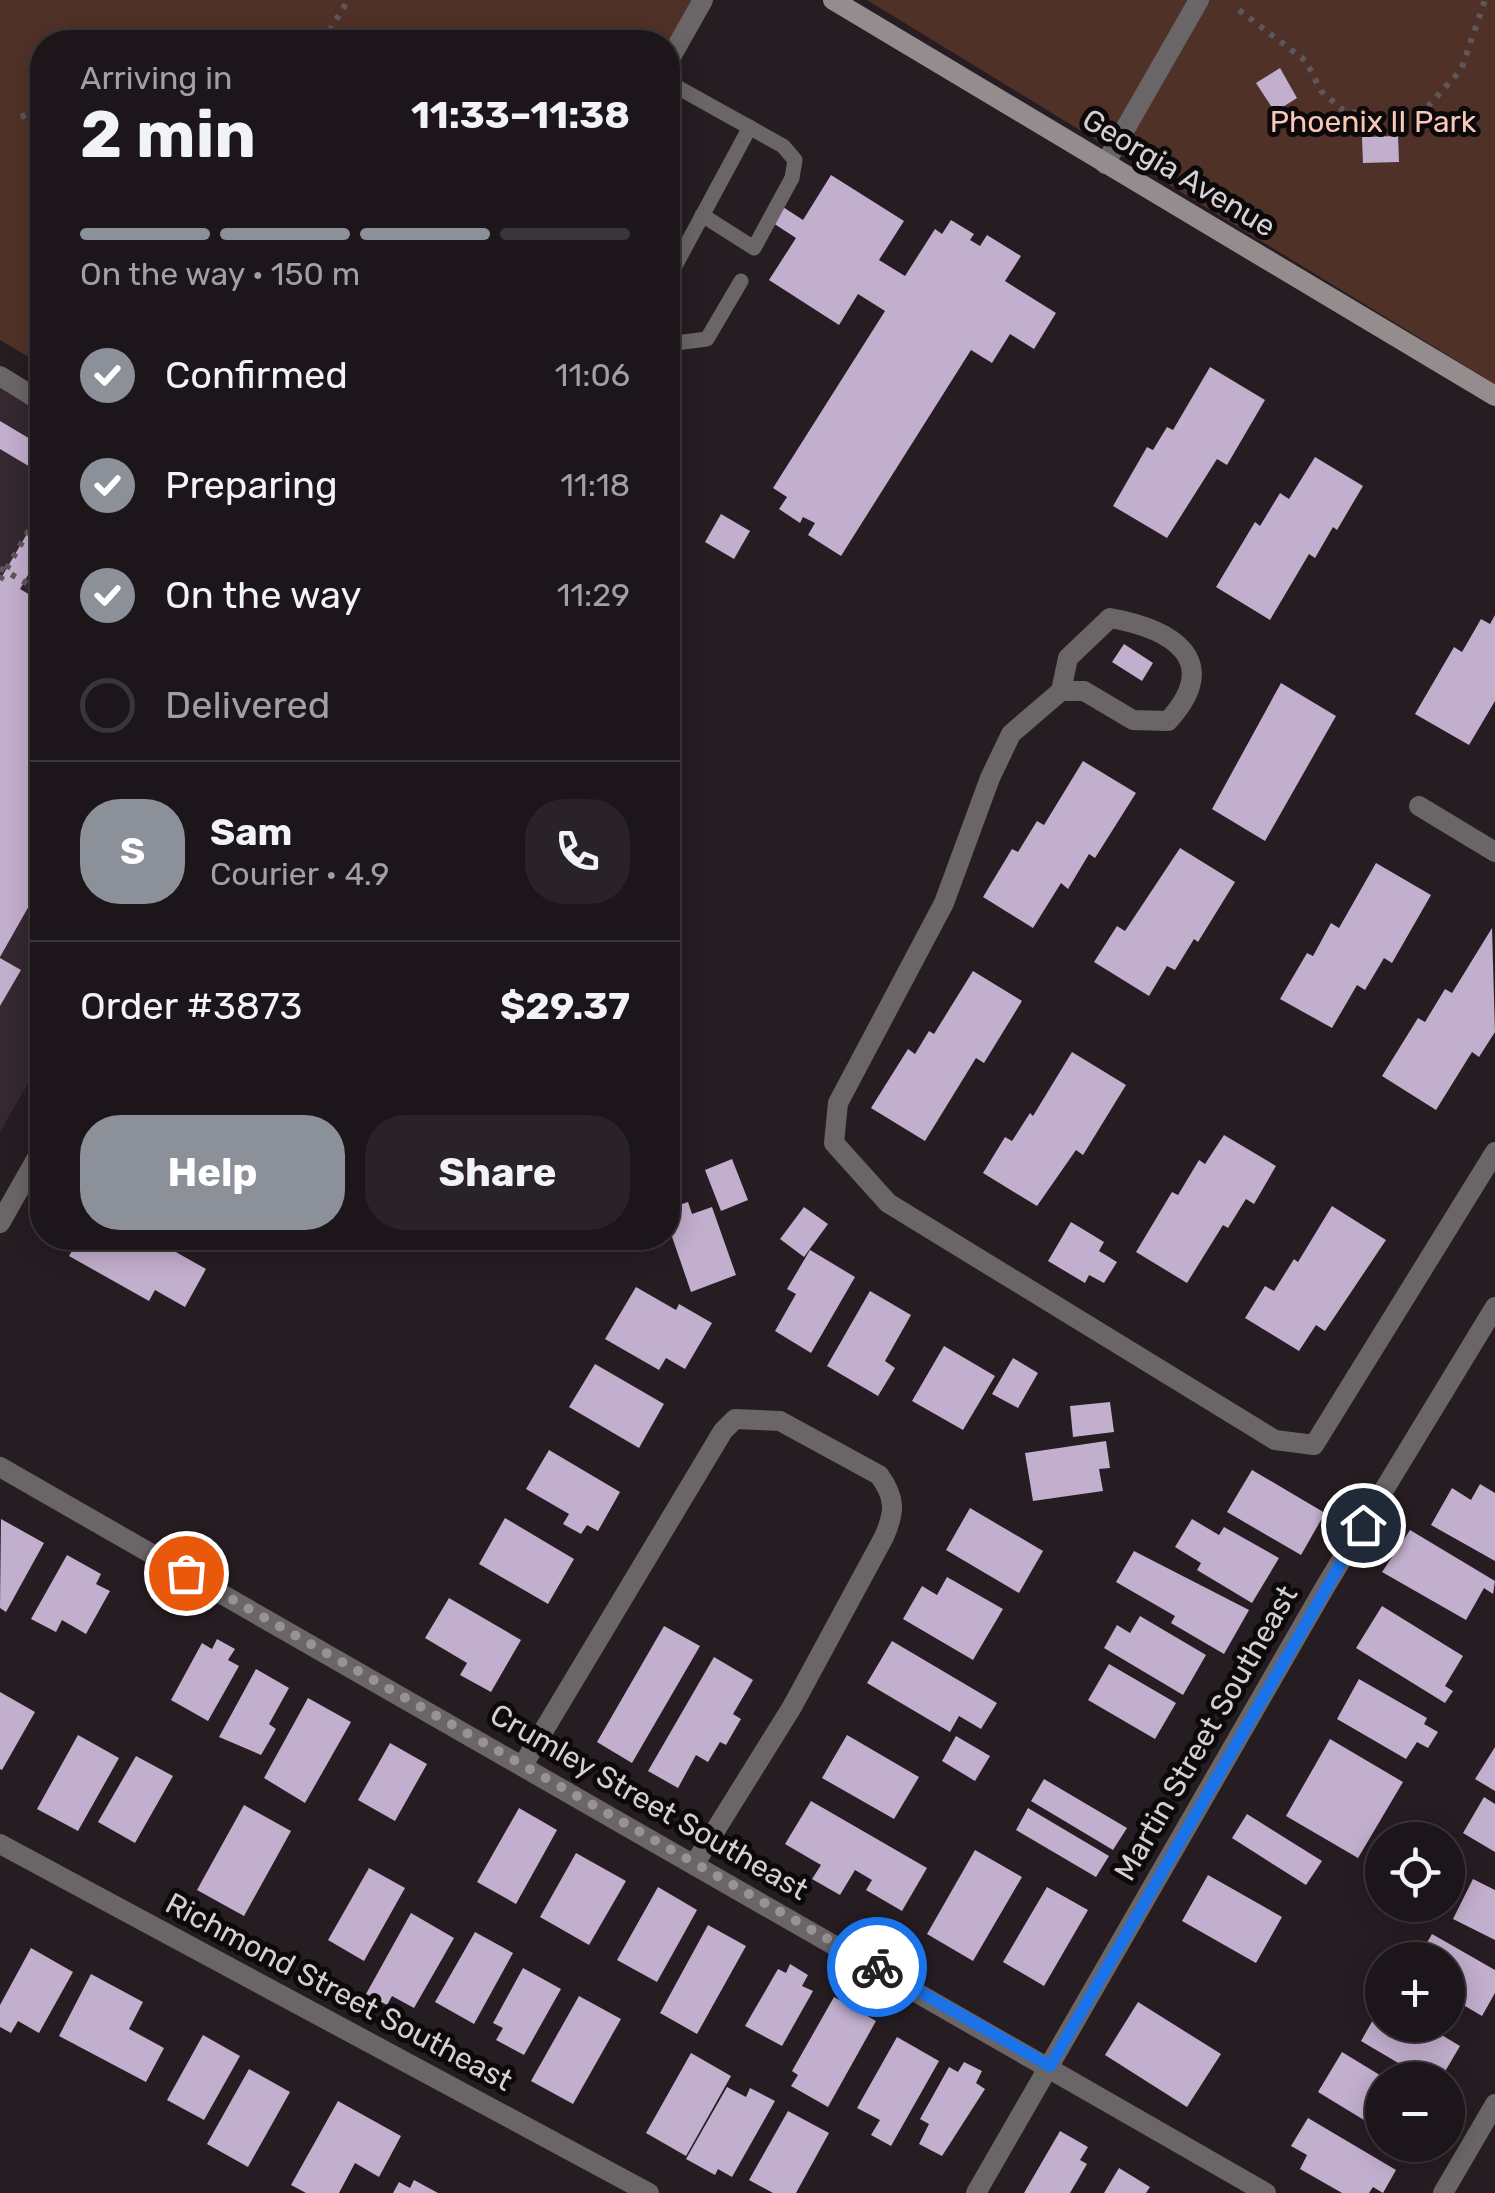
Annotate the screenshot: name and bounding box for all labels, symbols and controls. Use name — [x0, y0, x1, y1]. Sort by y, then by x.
text: Arriving in — [80, 59, 232, 97]
text: 11:33–11:38 — [411, 92, 630, 138]
text: 2 min — [80, 96, 256, 173]
street label: Georgia Avenue — [1076, 101, 1282, 245]
park label: Phoenix II Park — [1270, 104, 1477, 140]
text: On the way · 150 m — [80, 255, 360, 293]
icon: check — [80, 348, 135, 403]
text: Confirmed — [165, 352, 348, 398]
text: 11:06 — [555, 356, 630, 394]
icon: check — [80, 458, 135, 513]
text: Preparing — [165, 462, 338, 508]
text: 11:18 — [560, 466, 630, 504]
icon: check — [80, 568, 135, 623]
text: On the way — [165, 572, 361, 618]
text: 11:29 — [557, 576, 630, 614]
text: Delivered — [165, 682, 330, 728]
button: phone — [525, 799, 630, 904]
text: Sam — [210, 809, 292, 855]
text: S — [120, 828, 145, 874]
text: Courier · 4.9 — [210, 855, 389, 893]
text: Order #3873 — [80, 983, 302, 1029]
text: $29.37 — [500, 983, 630, 1029]
button: Help — [80, 1115, 345, 1230]
button: Share — [365, 1115, 630, 1230]
pin — [1321, 1483, 1406, 1568]
icon: home — [1336, 1498, 1391, 1553]
pin — [144, 1531, 229, 1616]
icon: bag — [159, 1546, 214, 1601]
street label: Martin Street Southeast — [1107, 1579, 1305, 1887]
street label: Crumley Street Southeast — [484, 1696, 815, 1908]
map controls — [1365, 1822, 1465, 2162]
button: locate — [1365, 1822, 1465, 1922]
street label: Richmond Street Southeast — [160, 1885, 519, 2099]
courier — [827, 1917, 927, 2017]
icon: bike — [850, 1940, 905, 1995]
button: + — [1365, 1942, 1465, 2042]
button: − — [1365, 2062, 1465, 2162]

